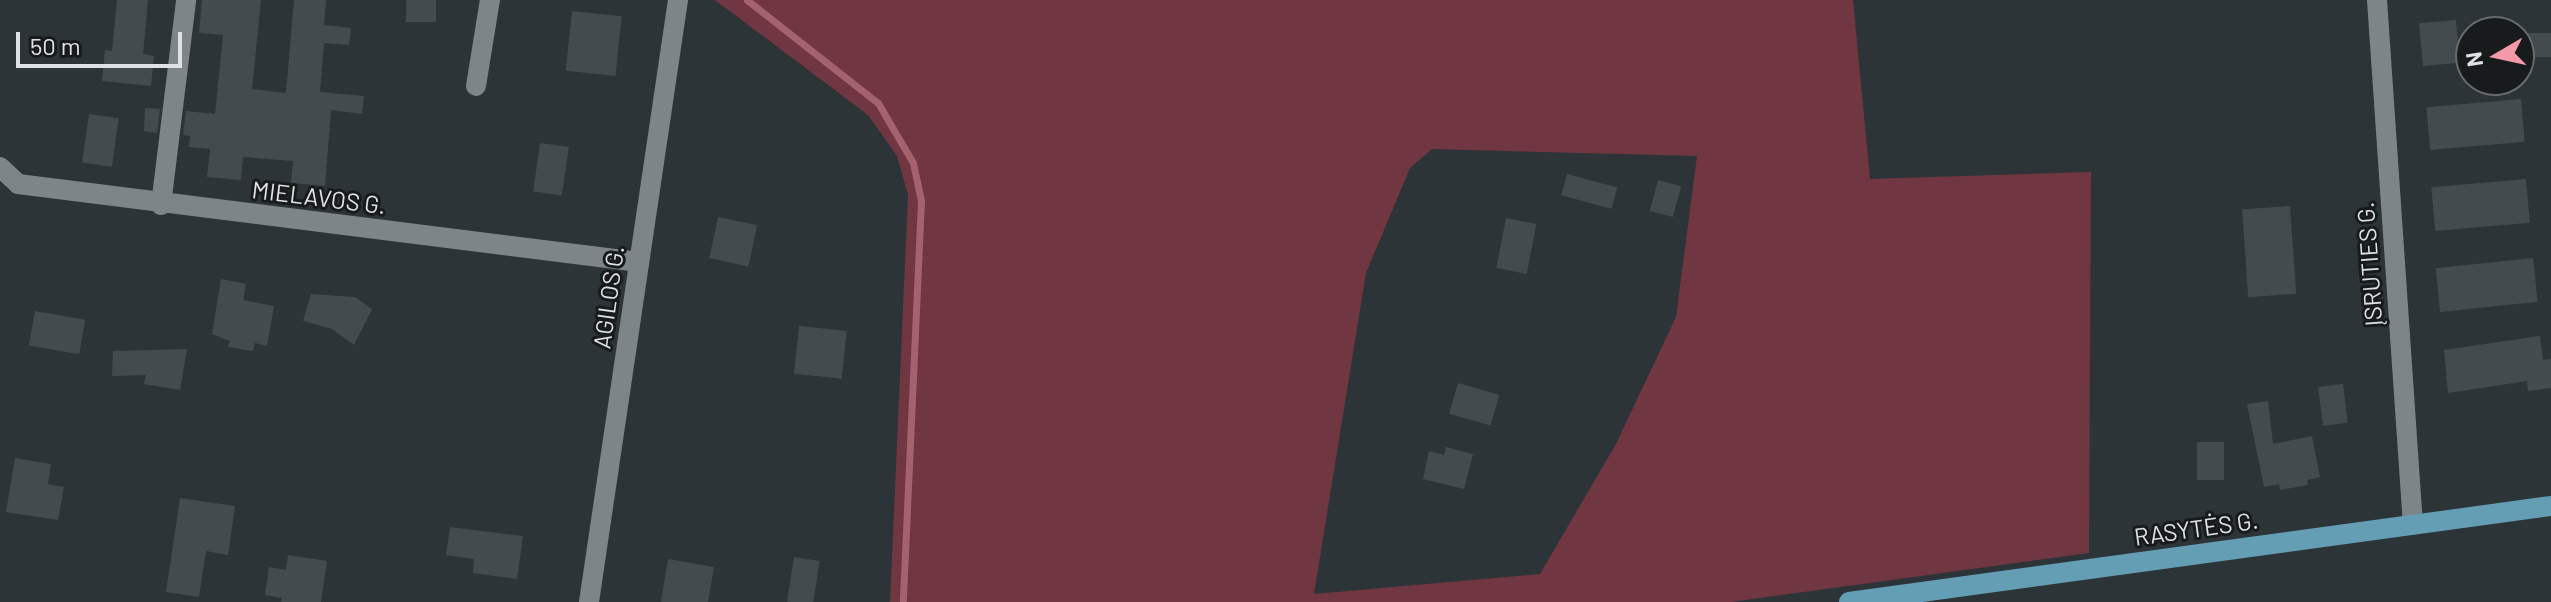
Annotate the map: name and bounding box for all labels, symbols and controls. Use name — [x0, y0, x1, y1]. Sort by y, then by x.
scale bar — [20, 16, 186, 66]
north arrow — [2455, 16, 2535, 96]
text: 50 m — [30, 31, 81, 60]
text: N — [2459, 50, 2487, 69]
street label: MIELAVOS G. — [250, 175, 388, 219]
street label: ĮSRUTIES G. — [2350, 201, 2388, 327]
street label: AGILOS G. — [587, 244, 629, 350]
street label: RASYTĖS G. — [2132, 505, 2260, 551]

